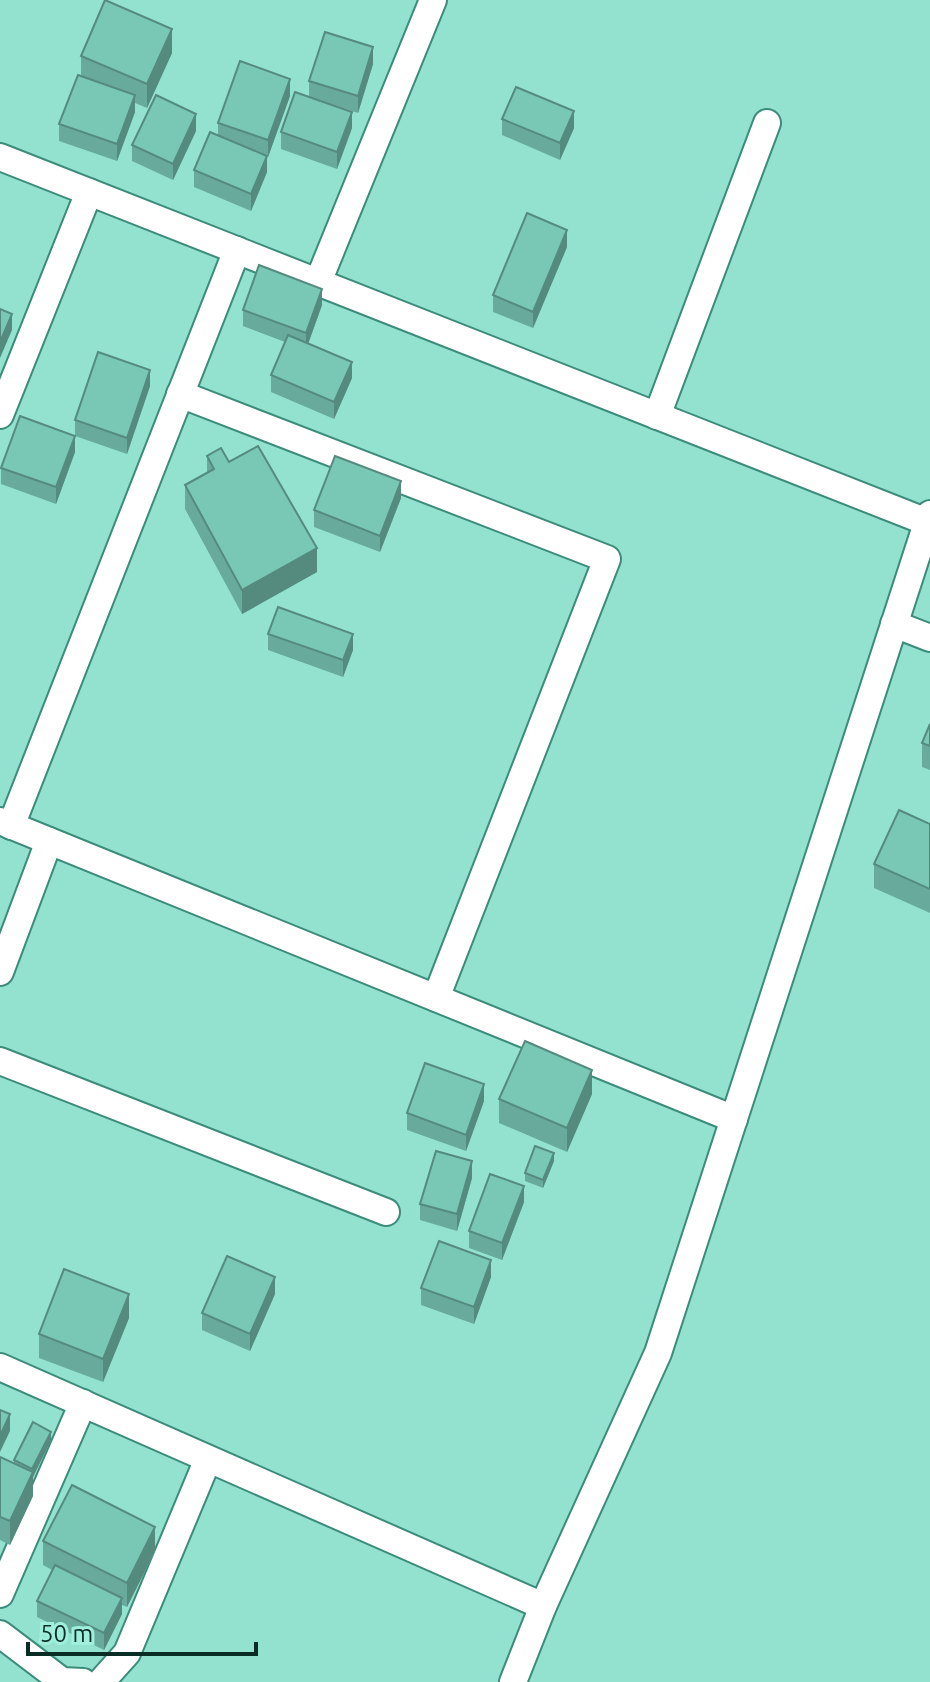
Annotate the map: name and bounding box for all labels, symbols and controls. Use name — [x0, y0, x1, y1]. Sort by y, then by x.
scale bar — [28, 1606, 256, 1656]
text: 50 m — [40, 1620, 93, 1647]

